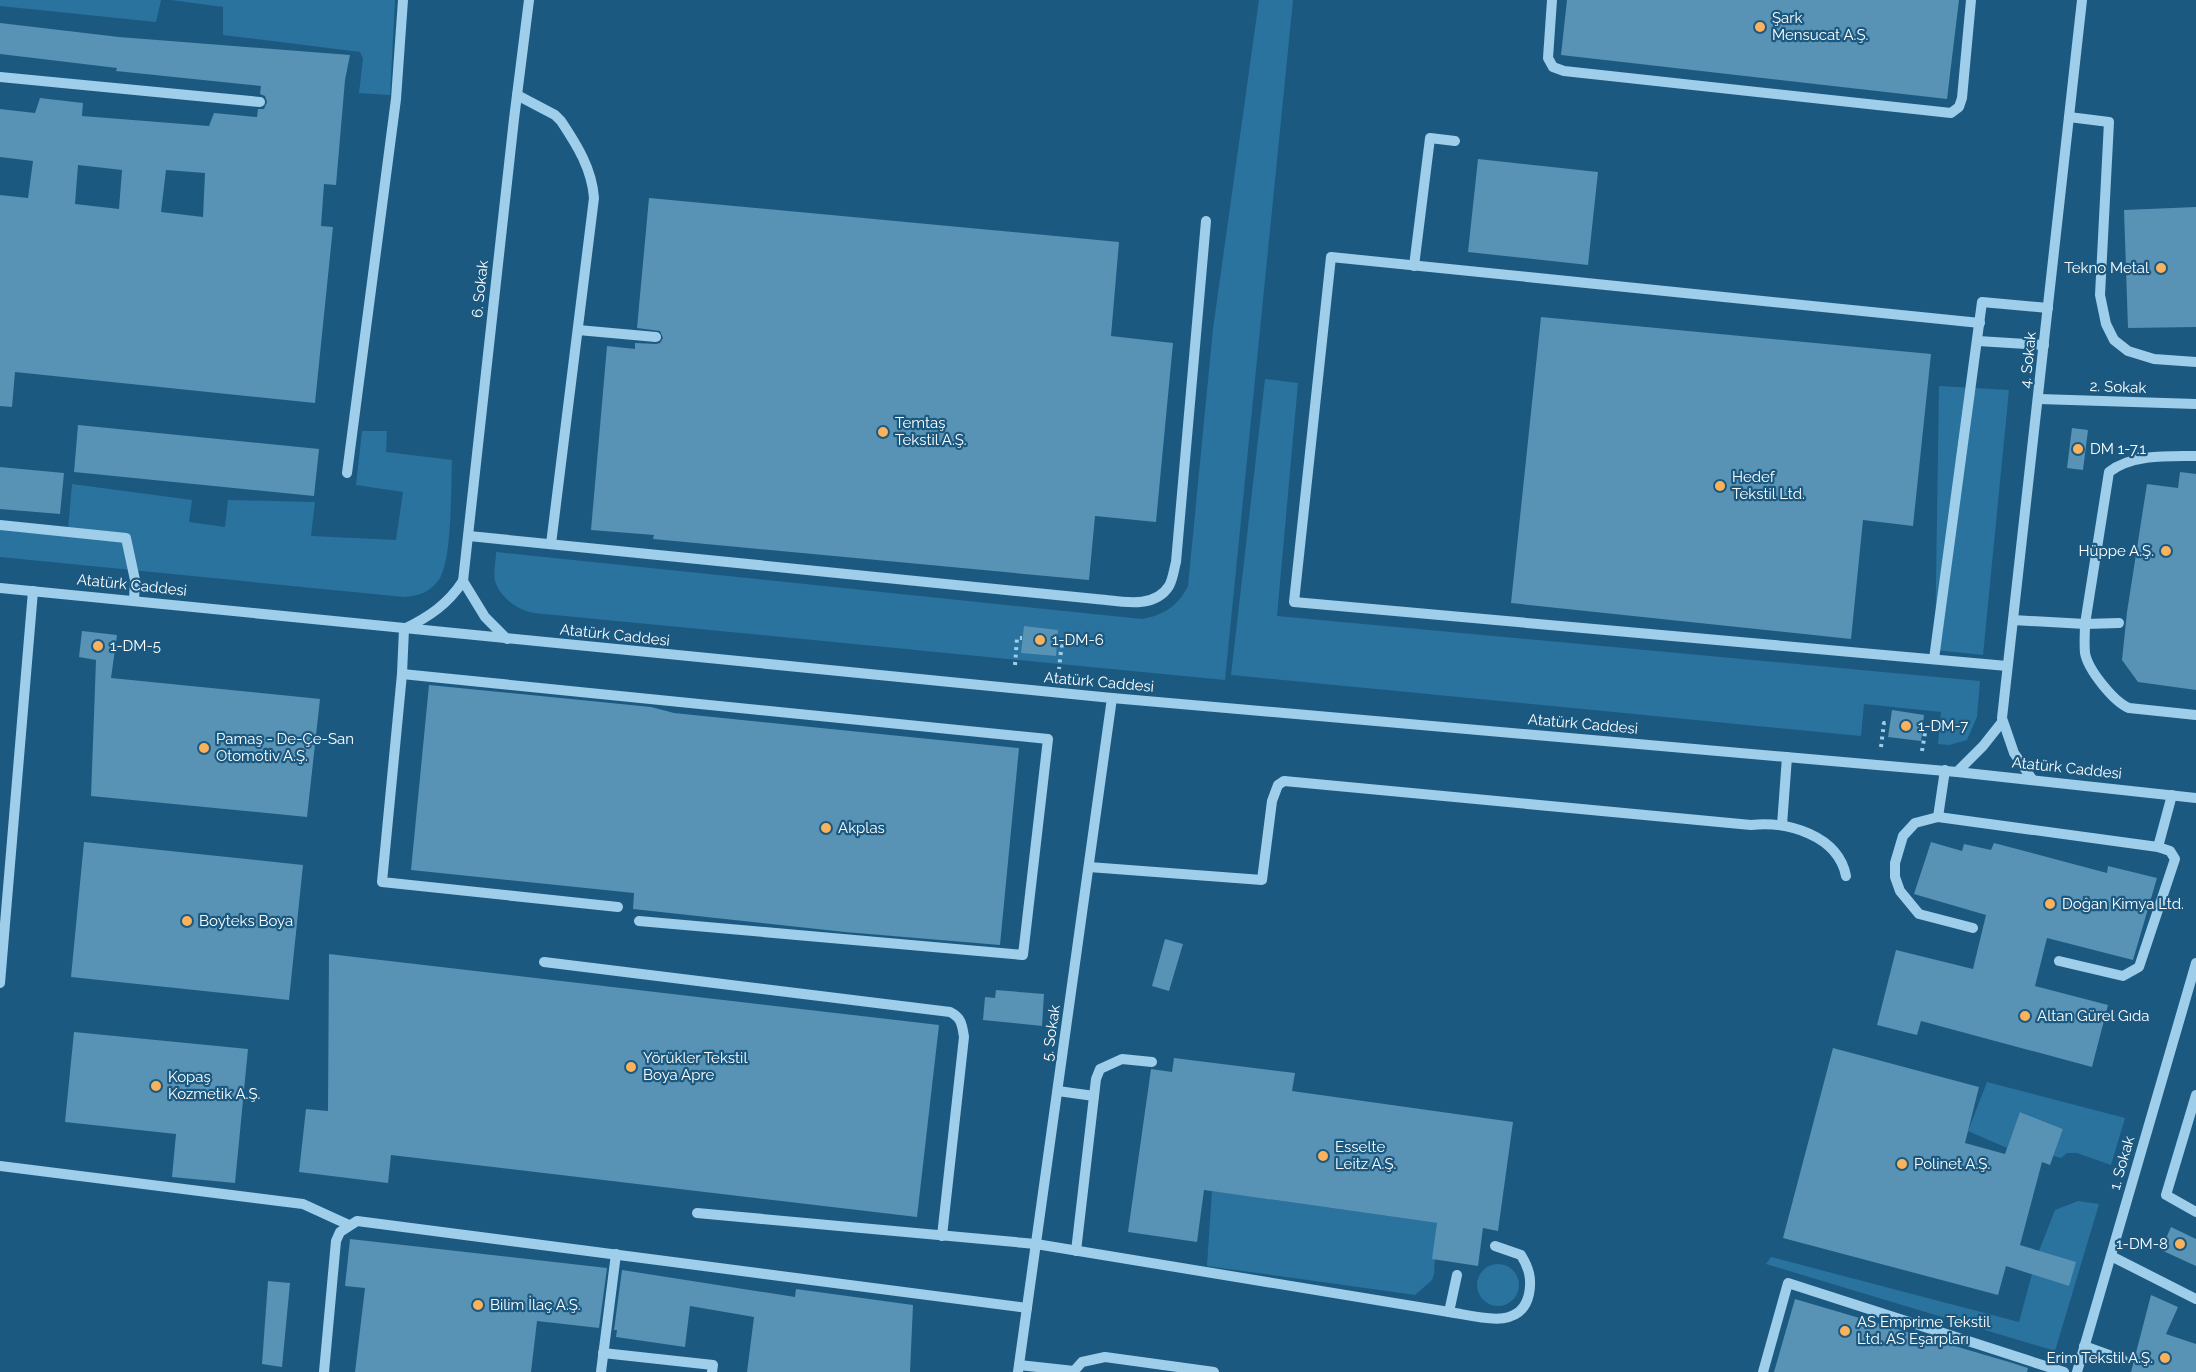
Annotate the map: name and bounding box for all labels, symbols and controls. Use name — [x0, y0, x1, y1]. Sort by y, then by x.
place label: Şark Mensucat A.Ş. — [1772, 9, 1868, 44]
marker: Şark Mensucat A.Ş. — [1753, 20, 1767, 34]
street label: 6. Sokak — [468, 259, 492, 319]
place label: Tekno Metal — [2064, 259, 2150, 277]
marker: Tekno Metal — [2154, 261, 2168, 275]
street label: 4. Sokak — [2016, 331, 2040, 389]
street label: 2. Sokak — [2089, 377, 2147, 397]
place label: Temtaş Tekstil A.Ş. — [895, 414, 967, 449]
marker: Temtaş Tekstil A.Ş. — [876, 425, 890, 439]
place label: DM 1-7.1 — [2090, 440, 2147, 458]
marker: DM 1-7.1 — [2071, 442, 2085, 456]
place label: Hedef Tekstil Ltd. — [1732, 468, 1805, 503]
marker: Hedef Tekstil Ltd. — [1713, 479, 1727, 493]
place label: Hüppe A.Ş. — [2078, 542, 2154, 560]
marker: Hüppe A.Ş. — [2159, 544, 2173, 558]
street label: Atatürk Caddesi — [76, 570, 188, 600]
street label: Atatürk Caddesi — [559, 620, 671, 650]
place label: 1-DM-6 — [1052, 631, 1104, 649]
marker: 1-DM-6 — [1033, 633, 1047, 647]
place label: 1-DM-5 — [110, 637, 161, 655]
marker: 1-DM-5 — [91, 639, 105, 653]
street label: Atatürk Caddesi — [1043, 668, 1155, 696]
street label: Atatürk Caddesi — [1527, 710, 1639, 738]
place label: 1-DM-7 — [1918, 717, 1968, 735]
marker: 1-DM-7 — [1899, 719, 1913, 733]
place label: Pamaş - De-Çe-San Otomotiv A.Ş. — [216, 730, 354, 765]
marker: Pamaş - De-Çe-San Otomotiv A.Ş. — [197, 741, 211, 755]
street label: Atatürk Caddesi — [2011, 753, 2123, 783]
place label: Akplas — [838, 819, 885, 837]
marker: Akplas — [819, 821, 833, 835]
place label: Doğan Kimya Ltd. — [2062, 895, 2184, 913]
marker: Doğan Kimya Ltd. — [2043, 897, 2057, 911]
place label: Boyteks Boya — [199, 912, 293, 930]
marker: Boyteks Boya — [180, 914, 194, 928]
street label: 5. Sokak — [1038, 1004, 1064, 1062]
place label: Altan Gürel Gıda — [2037, 1007, 2149, 1025]
marker: Altan Gürel Gıda — [2018, 1009, 2032, 1023]
place label: Yörükler Tekstil Boya Apre — [643, 1049, 748, 1084]
marker: Yörükler Tekstil Boya Apre — [624, 1060, 638, 1074]
place label: Kopaş Kozmetik A.Ş. — [168, 1068, 260, 1103]
marker: Kopaş Kozmetik A.Ş. — [149, 1079, 163, 1093]
street label: 1. Sokak — [2106, 1134, 2138, 1192]
place label: Esselte Leitz A.Ş. — [1335, 1138, 1396, 1173]
marker: Esselte Leitz A.Ş. — [1316, 1149, 1330, 1163]
place label: Polinet A.Ş. — [1914, 1155, 1990, 1173]
marker: Polinet A.Ş. — [1895, 1157, 1909, 1171]
place label: 1-DM-8 — [2116, 1235, 2168, 1253]
marker: 1-DM-8 — [2173, 1237, 2187, 1251]
place label: Bilim İlaç A.Ş. — [490, 1295, 581, 1314]
marker: Bilim İlaç A.Ş. — [471, 1298, 485, 1312]
place label: AS Emprime Tekstil Ltd. AS Eşarpları — [1857, 1313, 1991, 1348]
marker: AS Emprime Tekstil Ltd. AS Eşarpları — [1838, 1324, 1852, 1338]
place label: Erim Tekstil A.Ş. — [2047, 1349, 2153, 1367]
marker: Erim Tekstil A.Ş. — [2158, 1351, 2172, 1365]

